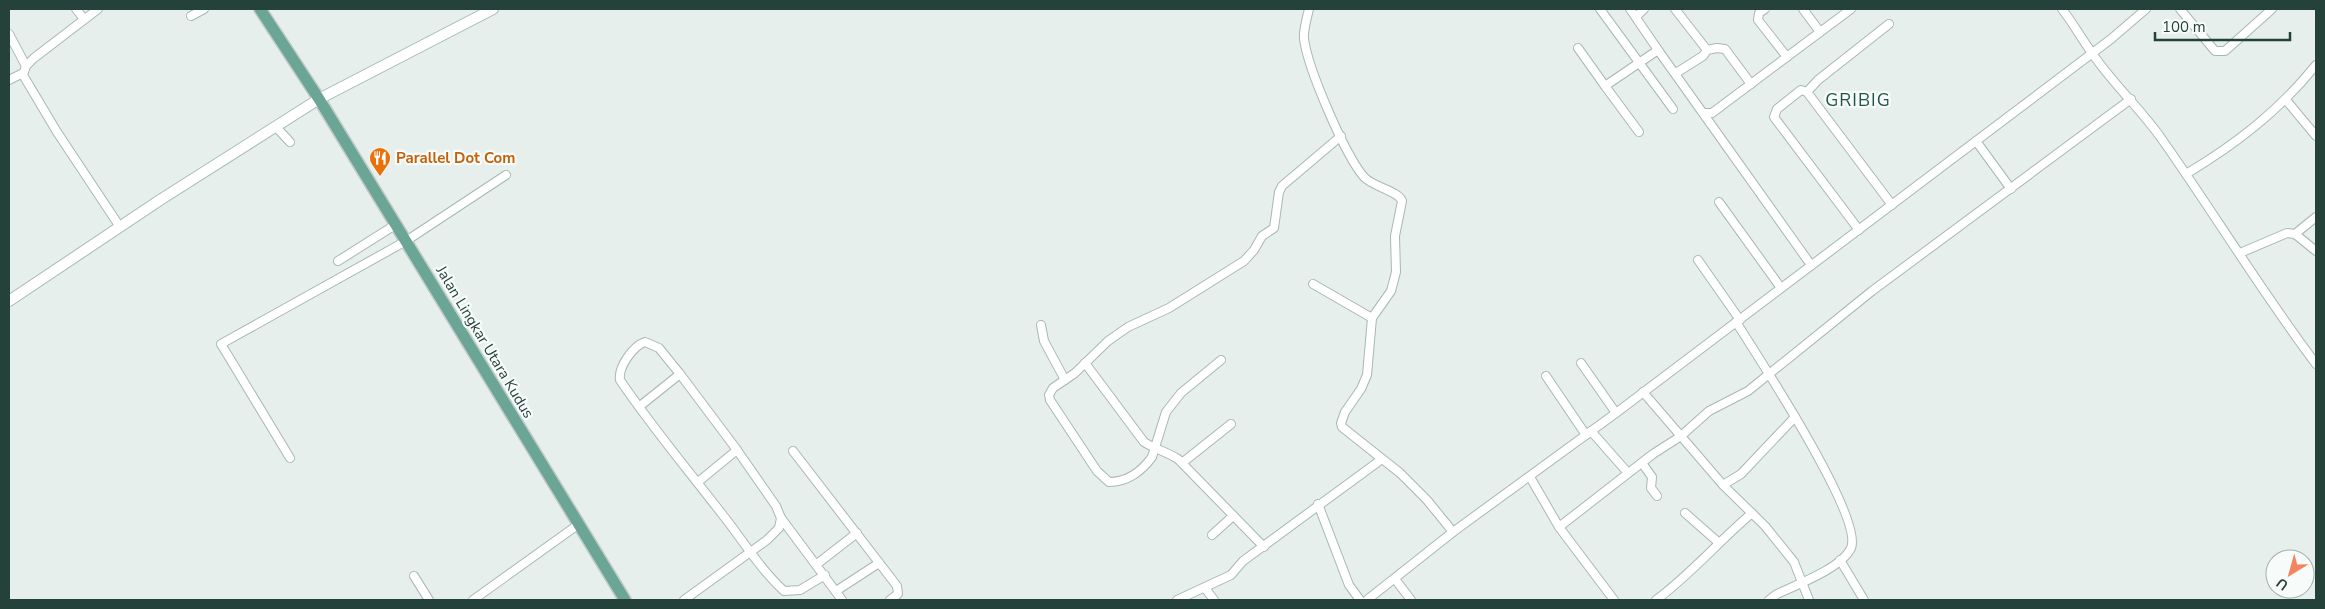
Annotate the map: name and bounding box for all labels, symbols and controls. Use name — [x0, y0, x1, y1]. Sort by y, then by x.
scale bar — [2155, 10, 2290, 42]
text: 100 m — [2162, 17, 2206, 37]
district label: GRIBIG — [1825, 88, 1891, 112]
restaurant icon: Parallel Dot Com — [368, 146, 392, 177]
place label: Parallel Dot Com — [396, 148, 515, 168]
street label: Jalan Lingkar Utara Kudus — [431, 261, 538, 422]
north arrow — [2265, 549, 2315, 599]
text: U — [2273, 573, 2292, 595]

